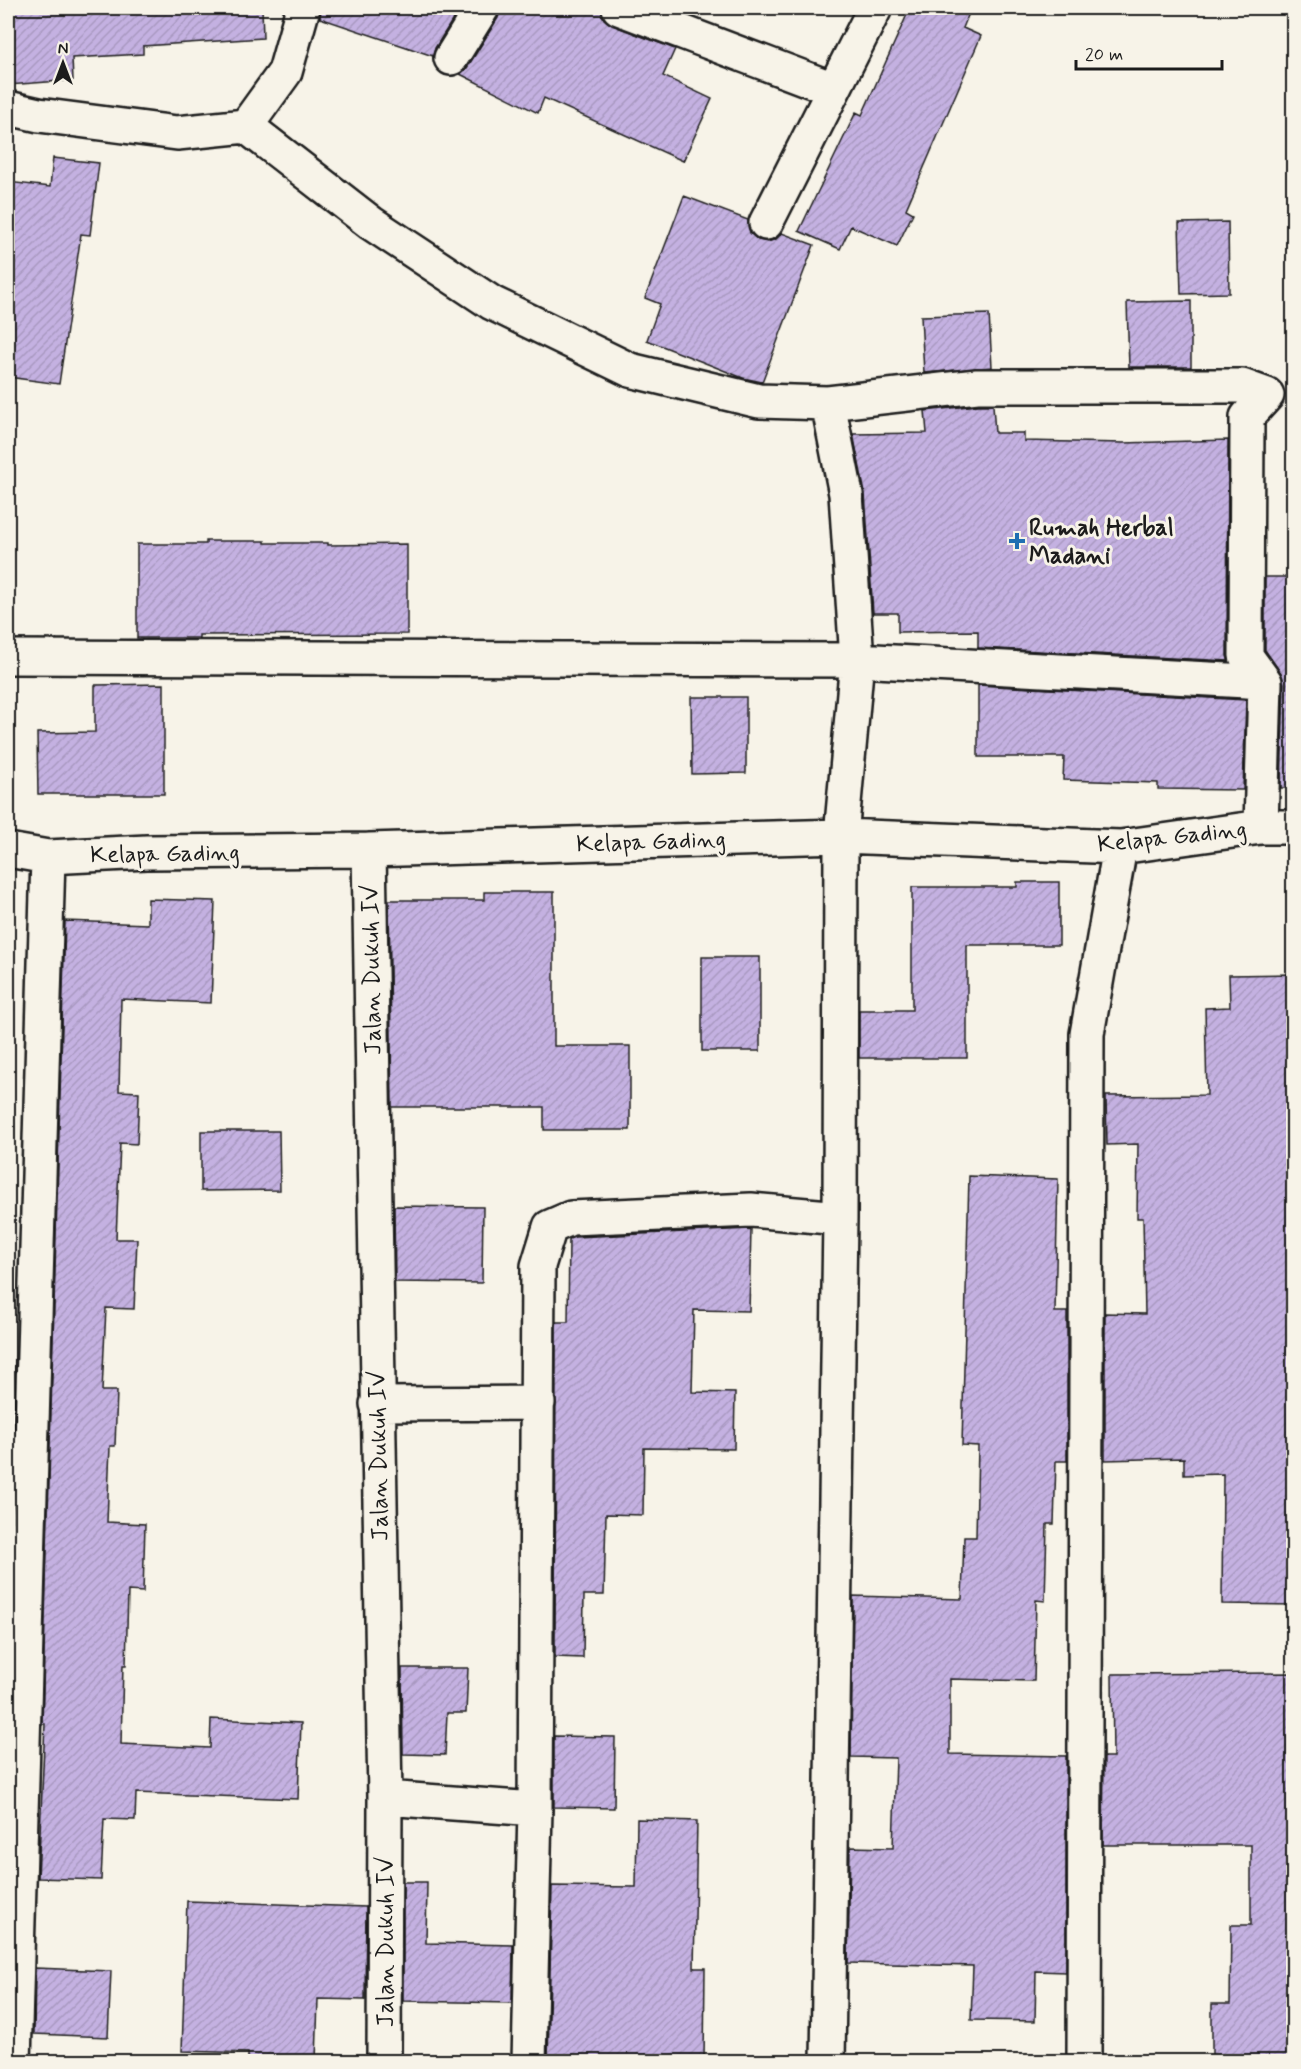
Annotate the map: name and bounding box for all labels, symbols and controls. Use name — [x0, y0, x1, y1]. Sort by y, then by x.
north arrow — [33, 33, 93, 93]
scale bar — [1076, 33, 1222, 71]
text: N — [58, 39, 68, 60]
text: 20 m — [1085, 43, 1123, 67]
place label: Rumah Herbal Madani — [1029, 513, 1174, 572]
marker: Rumah Herbal Madani — [1010, 534, 1024, 548]
street label: Kelapa Gading — [1096, 814, 1248, 861]
street label: Kelapa Gading — [576, 824, 726, 861]
street label: Kelapa Gading — [90, 838, 240, 871]
street label: Jalan Dukuh IV — [356, 885, 389, 1055]
street label: Jalan Dukuh IV — [363, 1371, 396, 1541]
street label: Jalan Dukuh IV — [371, 1857, 402, 2027]

